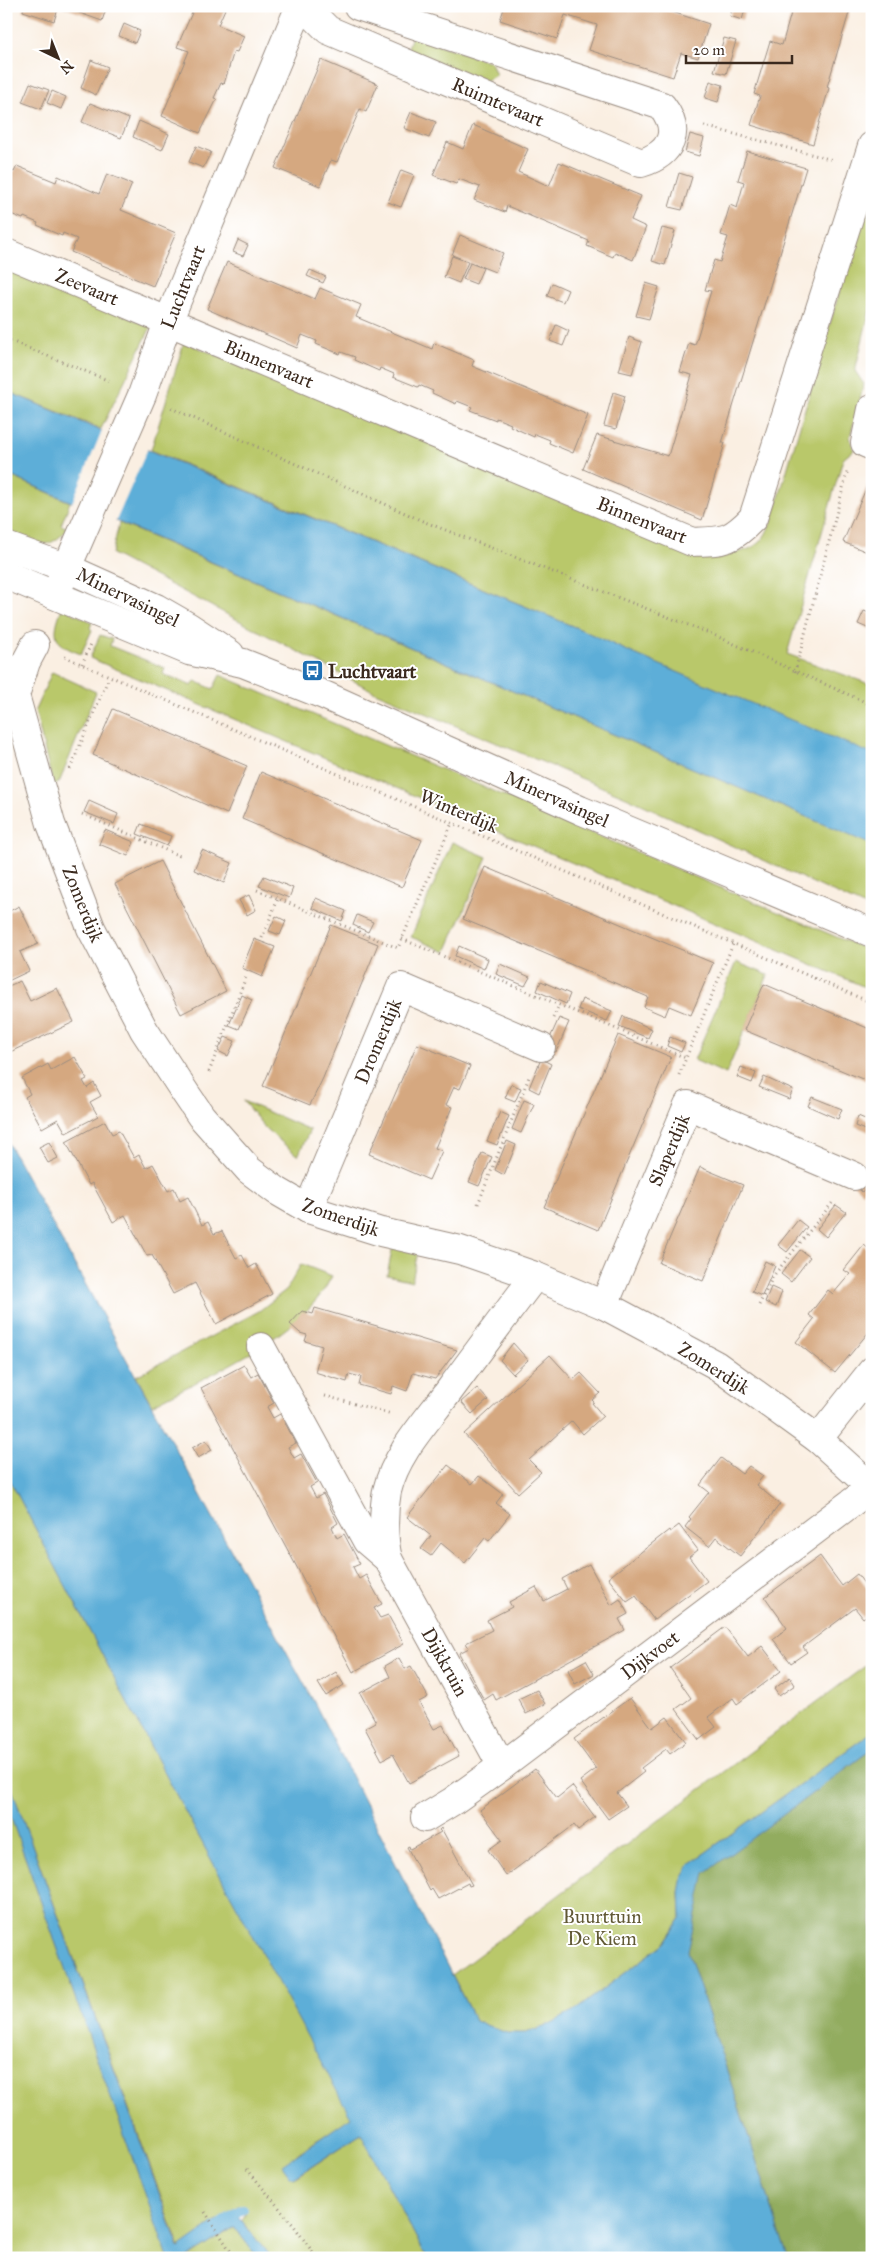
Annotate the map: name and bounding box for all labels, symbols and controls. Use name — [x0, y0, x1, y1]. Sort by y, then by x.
north arrow — [32, 32, 82, 82]
scale bar — [686, 32, 792, 64]
text: 20 m — [693, 41, 725, 59]
text: N — [56, 57, 77, 77]
street label: Ruimtevaart — [448, 72, 548, 132]
street label: Luchtvaart — [156, 241, 210, 332]
street label: Zeevaart — [52, 263, 122, 311]
street label: Binnenvaart — [221, 335, 318, 393]
street label: Binnenvaart — [594, 492, 691, 549]
street label: Minervasingel — [72, 562, 184, 633]
bus stop icon: Luchtvaart — [300, 659, 324, 683]
place label: Luchtvaart — [328, 660, 417, 683]
street label: Minervasingel — [501, 766, 614, 834]
street label: Winterdijk — [416, 784, 502, 838]
street label: Zomerdijk — [57, 862, 109, 946]
street label: Dromerdijk — [350, 995, 406, 1087]
street label: Slaperdijk — [643, 1110, 695, 1190]
street label: Zomerdijk — [299, 1193, 383, 1241]
street label: Zomerdijk — [674, 1337, 754, 1399]
street label: Dijkkruin — [417, 1624, 473, 1700]
street label: Dijkvoet — [616, 1626, 684, 1684]
park label: Buurttuin De Kiem — [562, 1905, 642, 1950]

